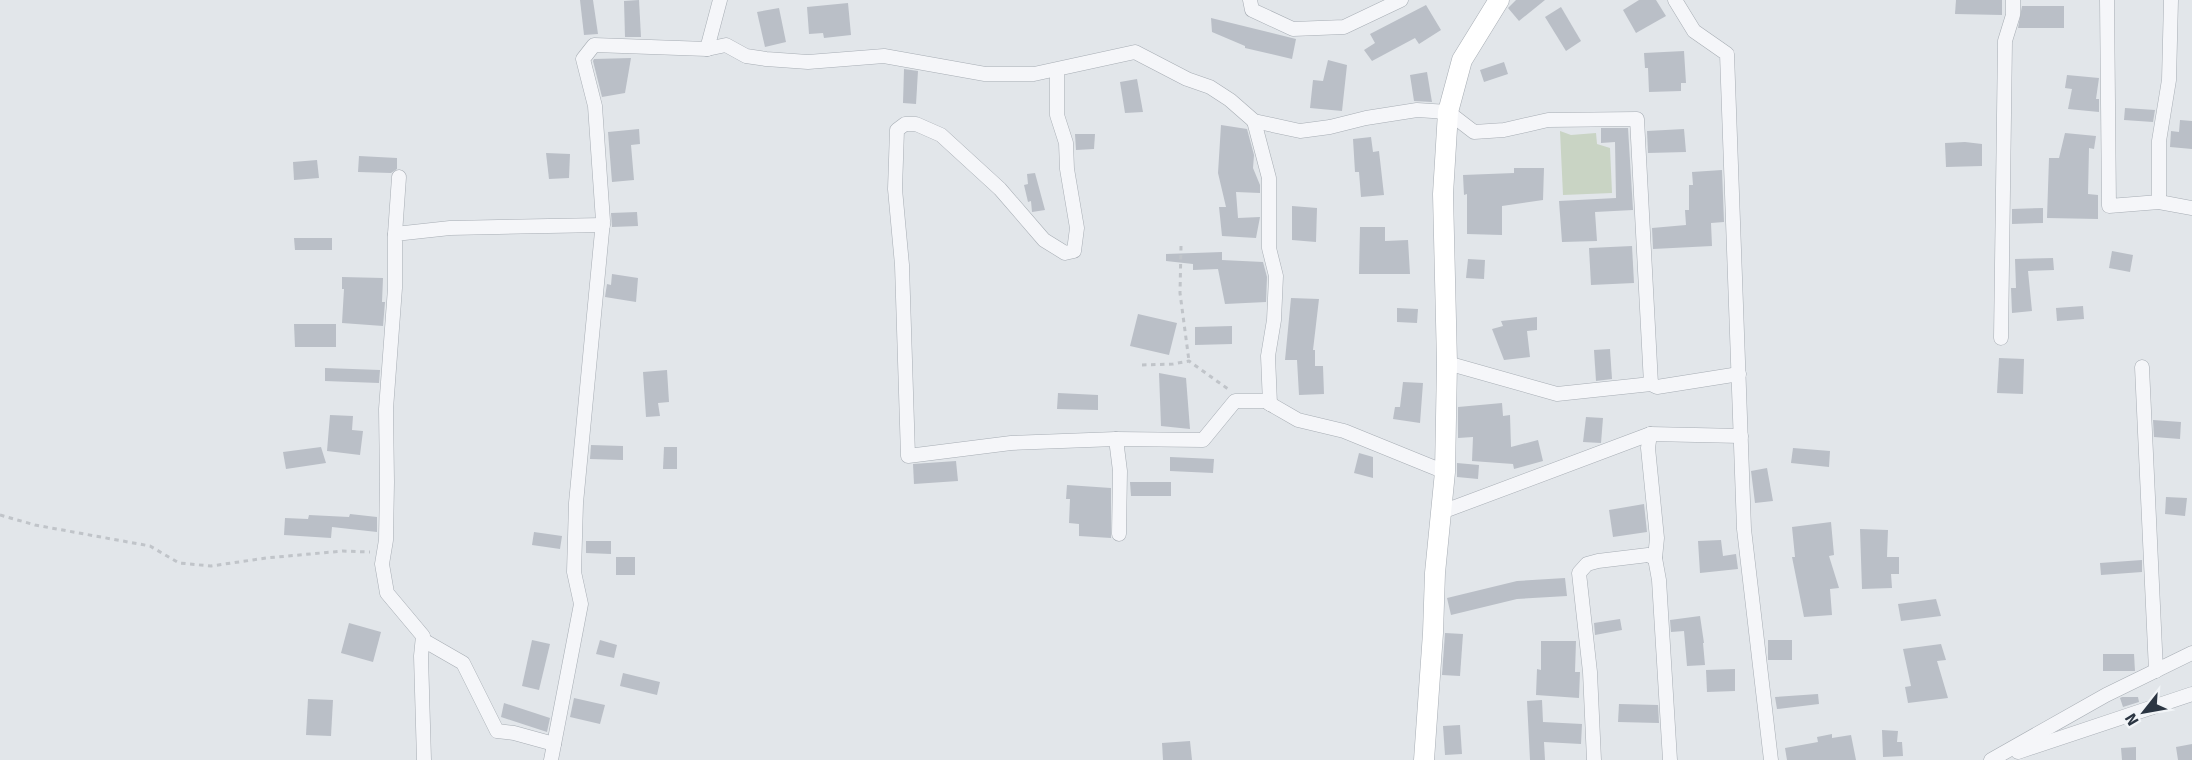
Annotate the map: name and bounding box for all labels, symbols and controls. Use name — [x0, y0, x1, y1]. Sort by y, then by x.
north arrow — [2114, 682, 2174, 742]
text: N — [2121, 709, 2143, 729]

